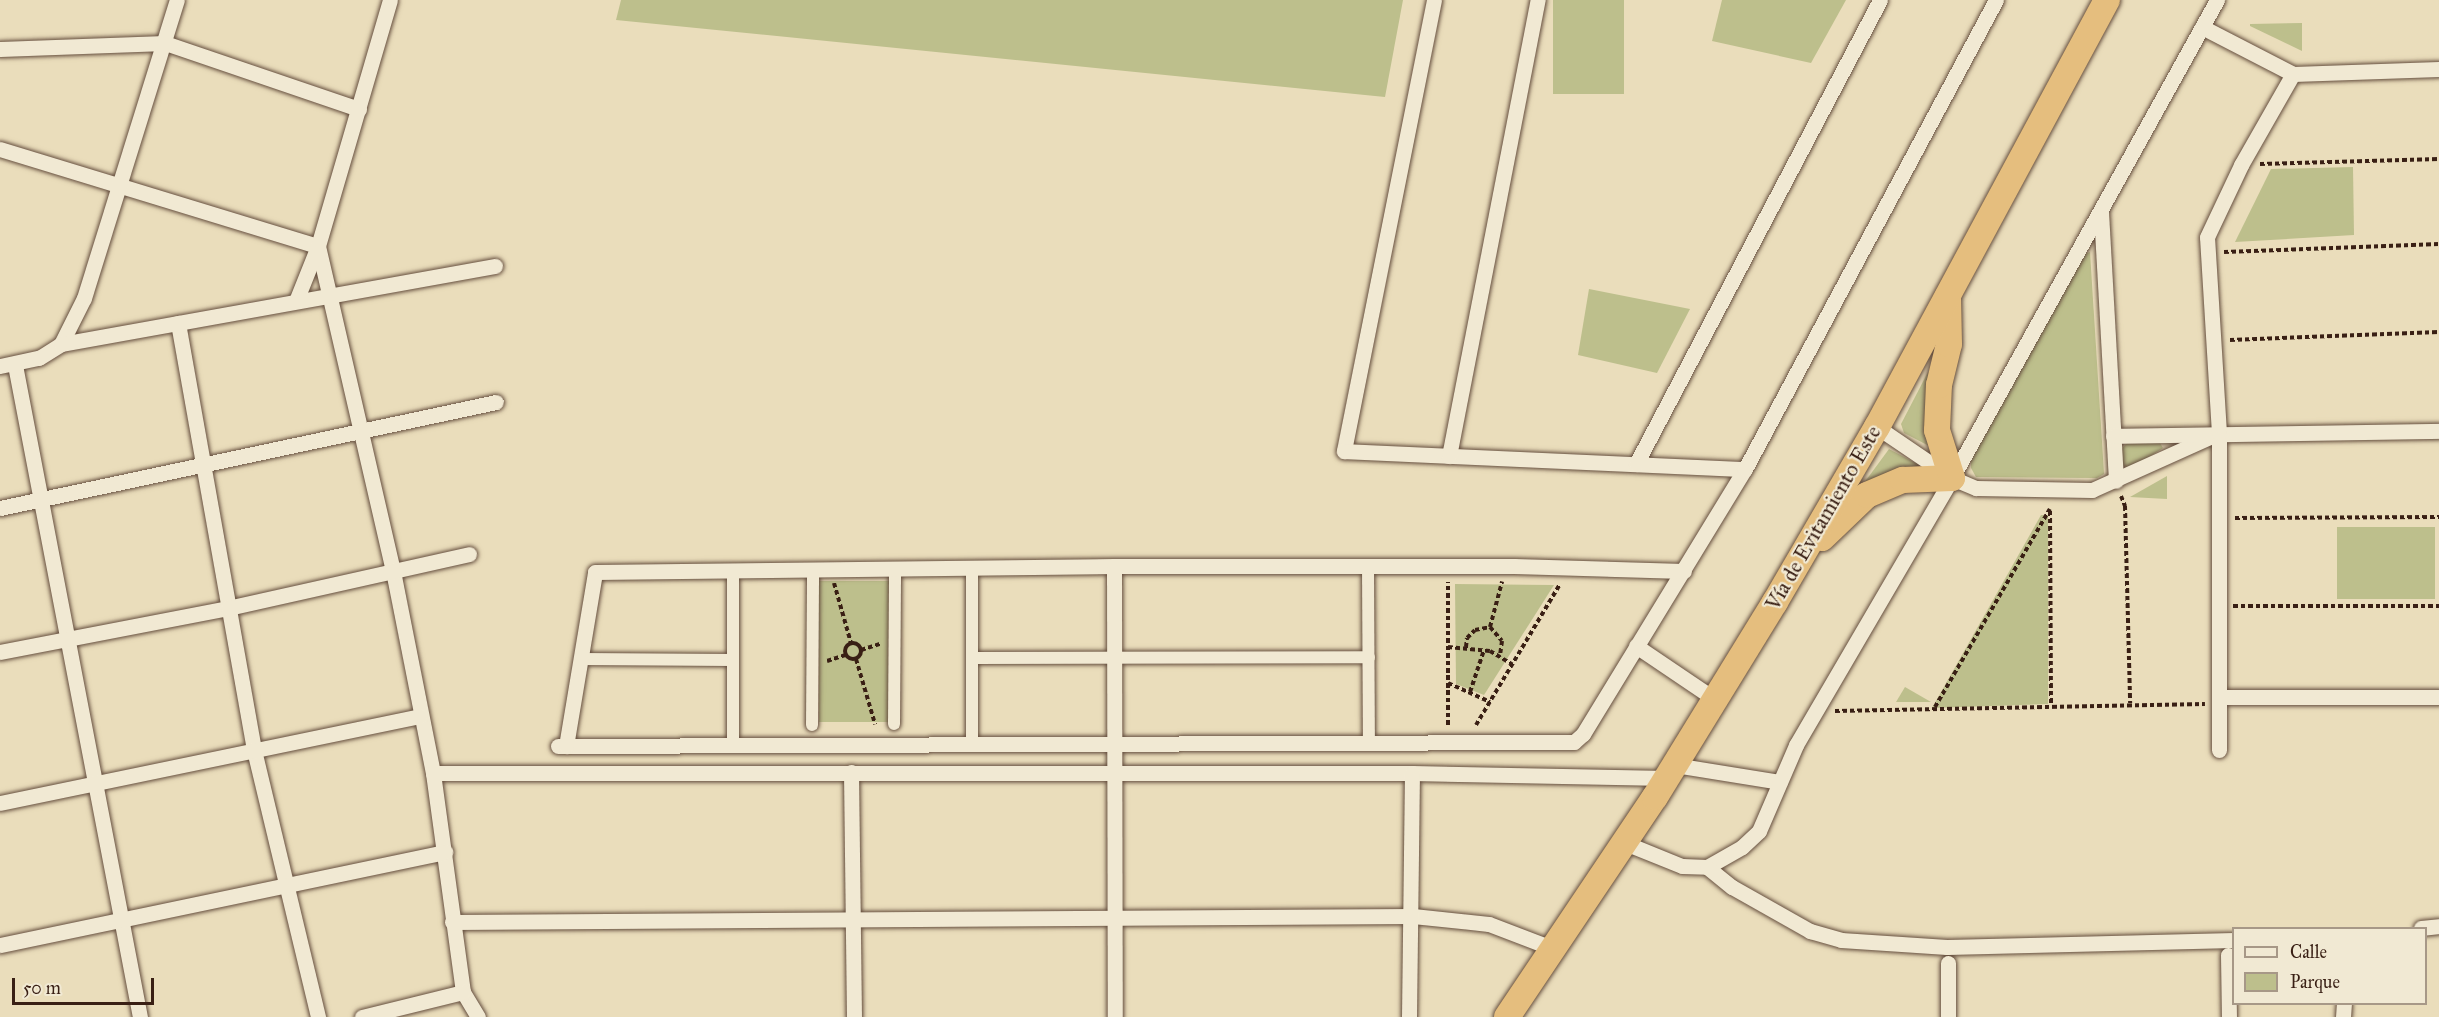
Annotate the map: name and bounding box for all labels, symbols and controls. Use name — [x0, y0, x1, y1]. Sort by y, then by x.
street label: Vía de Evitamiento Este — [1760, 421, 1886, 615]
legend — [2232, 927, 2427, 1005]
text: Calle — [2290, 941, 2327, 963]
scale bar — [15, 966, 158, 1004]
text: Parque — [2290, 971, 2340, 993]
text: 50 m — [23, 977, 61, 999]

